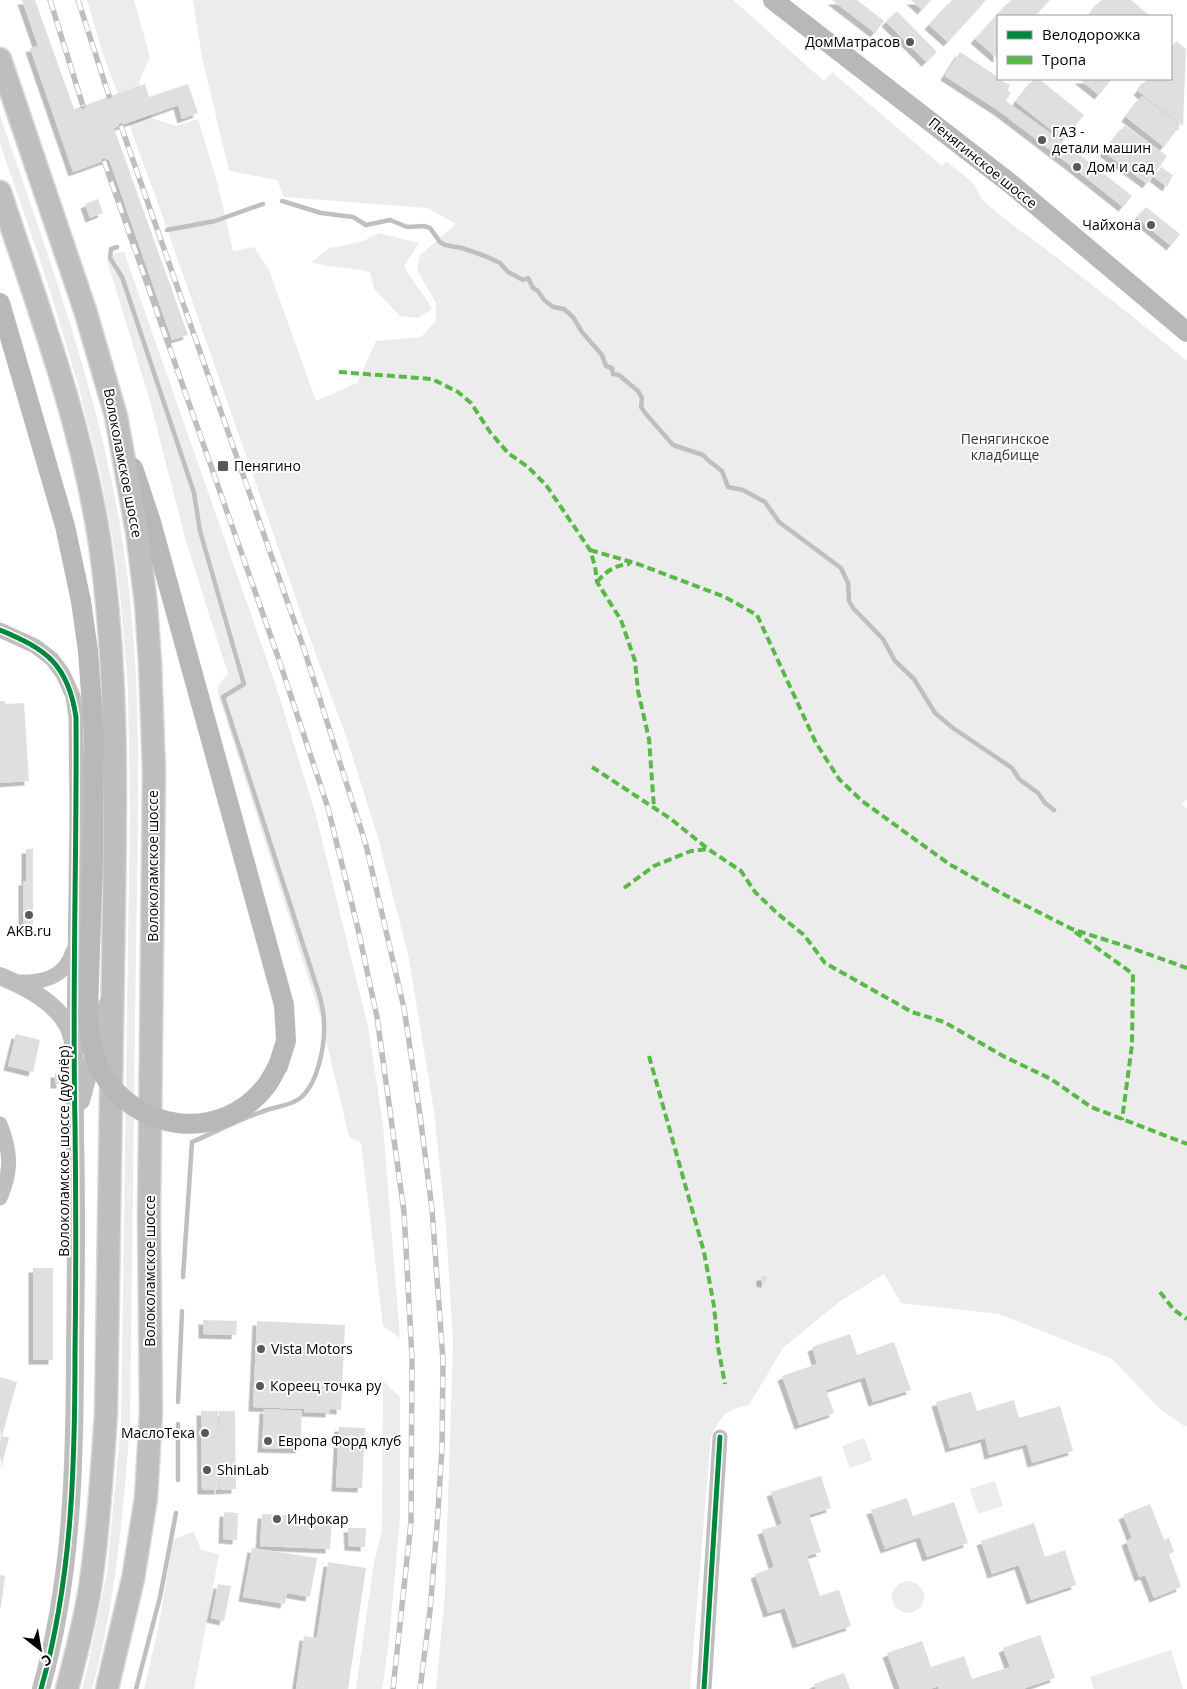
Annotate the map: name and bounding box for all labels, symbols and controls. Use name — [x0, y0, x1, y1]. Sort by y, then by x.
legend — [997, 15, 1172, 80]
text: Велодорожка — [1042, 24, 1141, 44]
place label: ДомМатрасов — [805, 32, 900, 51]
marker: ДомМатрасов — [904, 36, 916, 48]
text: Тропа — [1042, 49, 1086, 69]
street label: Пенягинское шоссе — [925, 113, 1042, 212]
place label: ГАЗ - детали машин — [1052, 122, 1151, 157]
marker: ГАЗ - детали машин — [1036, 134, 1048, 146]
place label: Дом и сад — [1087, 157, 1154, 176]
marker: Дом и сад — [1071, 161, 1083, 173]
place label: Чайхона — [1082, 215, 1141, 234]
marker: Чайхона — [1145, 219, 1157, 231]
street label: Волоколамское шоссе — [100, 387, 147, 539]
park label: Пенягинское кладбище — [961, 429, 1049, 464]
place label: Пенягино — [234, 456, 301, 475]
marker: Пенягино — [216, 459, 230, 473]
street label: Волоколамское шоссе — [143, 790, 162, 942]
marker: AKB.ru — [23, 909, 35, 921]
place label: AKB.ru — [7, 921, 51, 940]
street label: Волоколамское шоссе (дублёр) — [54, 1045, 73, 1257]
street label: Волоколамское шоссе — [140, 1195, 159, 1347]
place label: Vista Motors — [271, 1339, 353, 1358]
marker: Vista Motors — [255, 1343, 267, 1355]
place label: Кореец точка ру — [270, 1376, 382, 1395]
marker: Кореец точка ру — [254, 1380, 266, 1392]
place label: МаслоТека — [121, 1423, 195, 1442]
marker: МаслоТека — [199, 1427, 211, 1439]
place label: Европа Форд клуб — [278, 1431, 401, 1450]
marker: Европа Форд клуб — [262, 1435, 274, 1447]
place label: ShinLab — [217, 1460, 269, 1479]
marker: ShinLab — [201, 1464, 213, 1476]
place label: Инфокар — [287, 1509, 349, 1528]
marker: Инфокар — [271, 1513, 283, 1525]
north arrow — [15, 1624, 65, 1674]
text: С — [38, 1650, 56, 1671]

